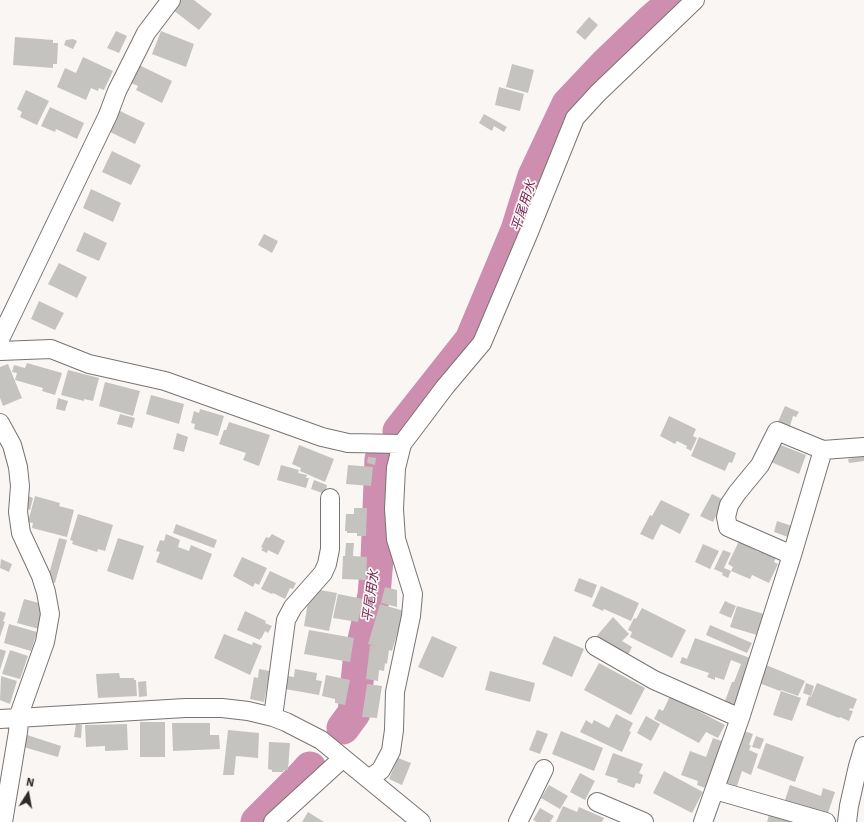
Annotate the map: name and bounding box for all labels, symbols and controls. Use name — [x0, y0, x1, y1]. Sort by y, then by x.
water label: 平尾用水 — [509, 179, 539, 233]
water label: 平尾用水 — [360, 569, 382, 623]
north arrow — [8, 774, 48, 814]
text: N — [25, 775, 36, 790]

